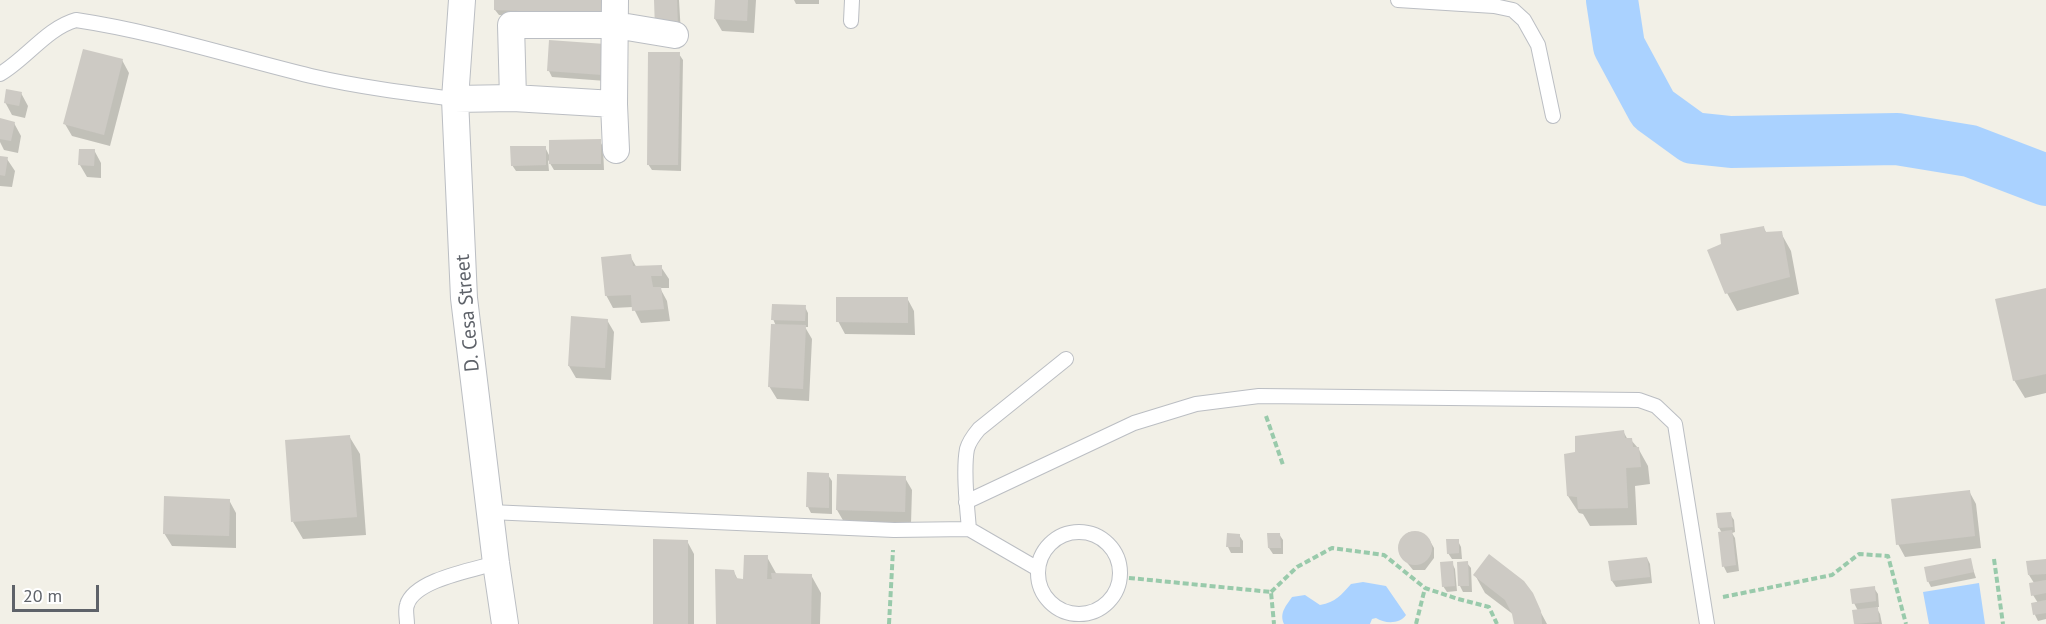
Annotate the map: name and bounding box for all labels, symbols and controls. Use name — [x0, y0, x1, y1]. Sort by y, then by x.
street label: D. Cesa Street — [451, 253, 485, 373]
scale bar — [15, 573, 102, 611]
text: 20 m — [23, 584, 62, 607]

